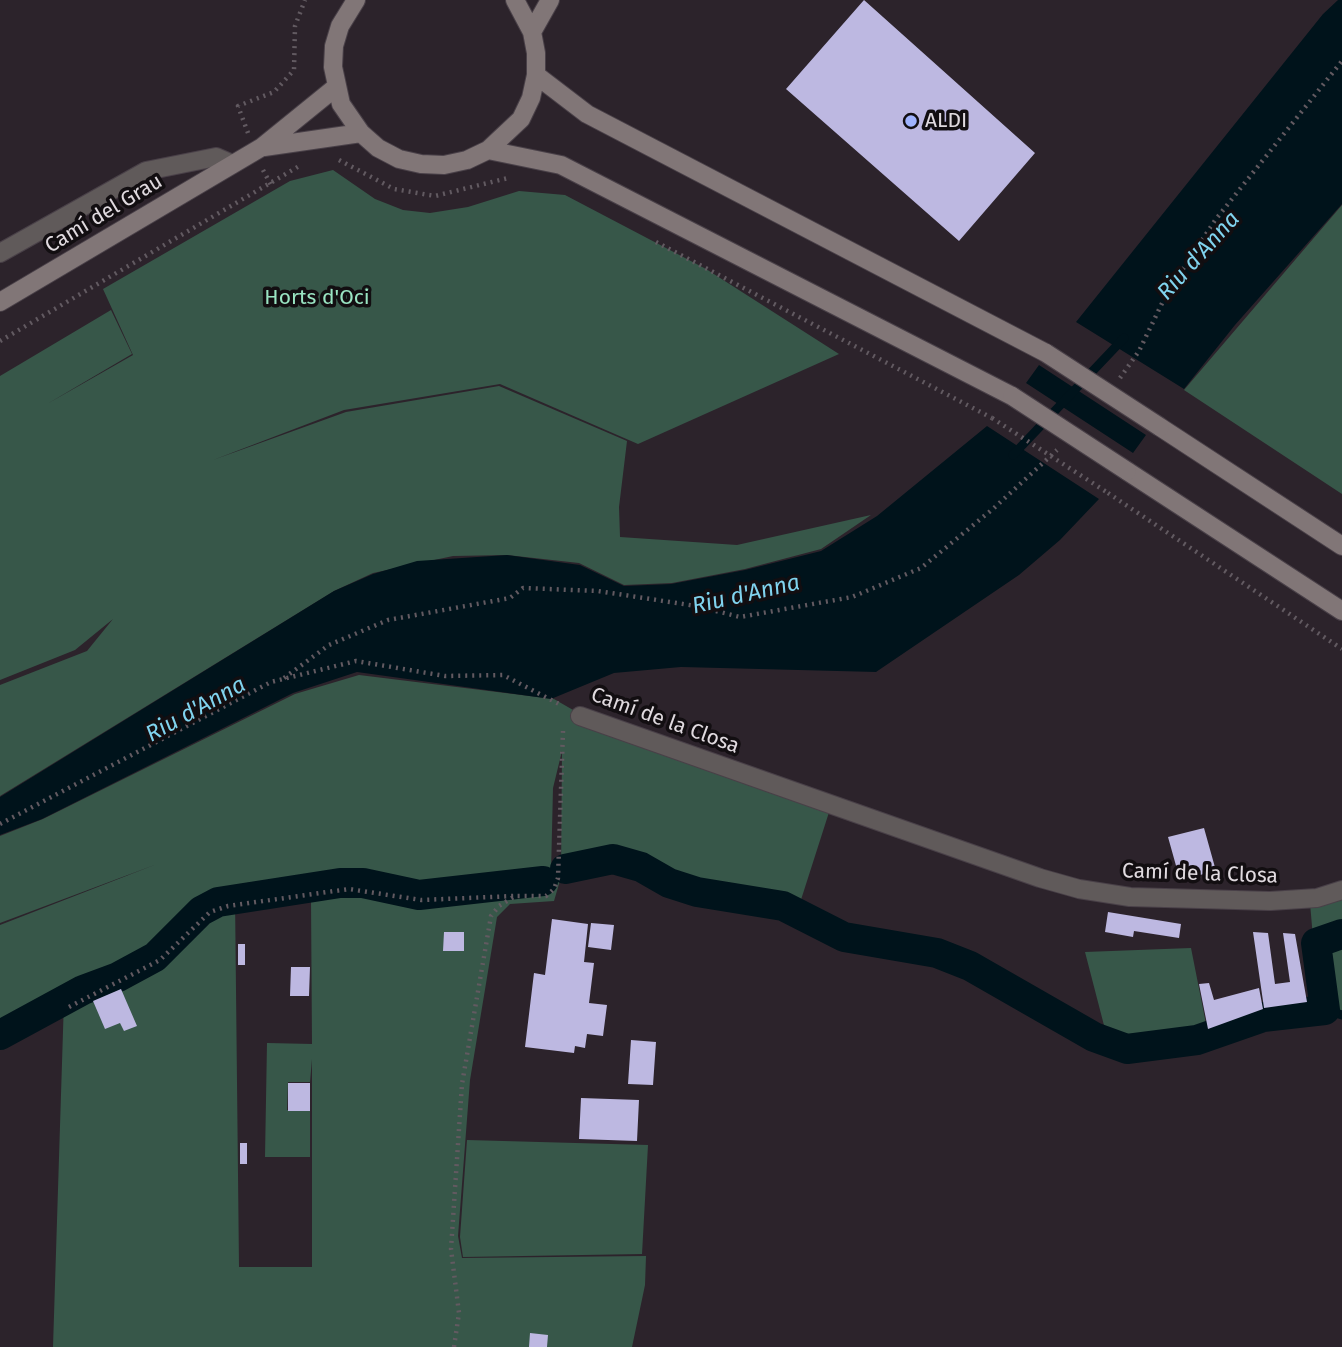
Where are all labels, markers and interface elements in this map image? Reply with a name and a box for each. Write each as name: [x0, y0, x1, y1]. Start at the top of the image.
place label: ALDI: [925, 108, 967, 134]
marker: ALDI: [903, 113, 919, 129]
street label: Camí del Grau: [41, 169, 167, 259]
water label: Riu d'Anna: [1152, 206, 1246, 306]
park label: Horts d'Oci: [264, 285, 370, 311]
water label: Riu d'Anna: [689, 569, 803, 621]
water label: Riu d'Anna: [141, 671, 251, 749]
street label: Camí de la Closa: [587, 682, 743, 760]
street label: Camí de la Closa: [1122, 859, 1278, 889]

